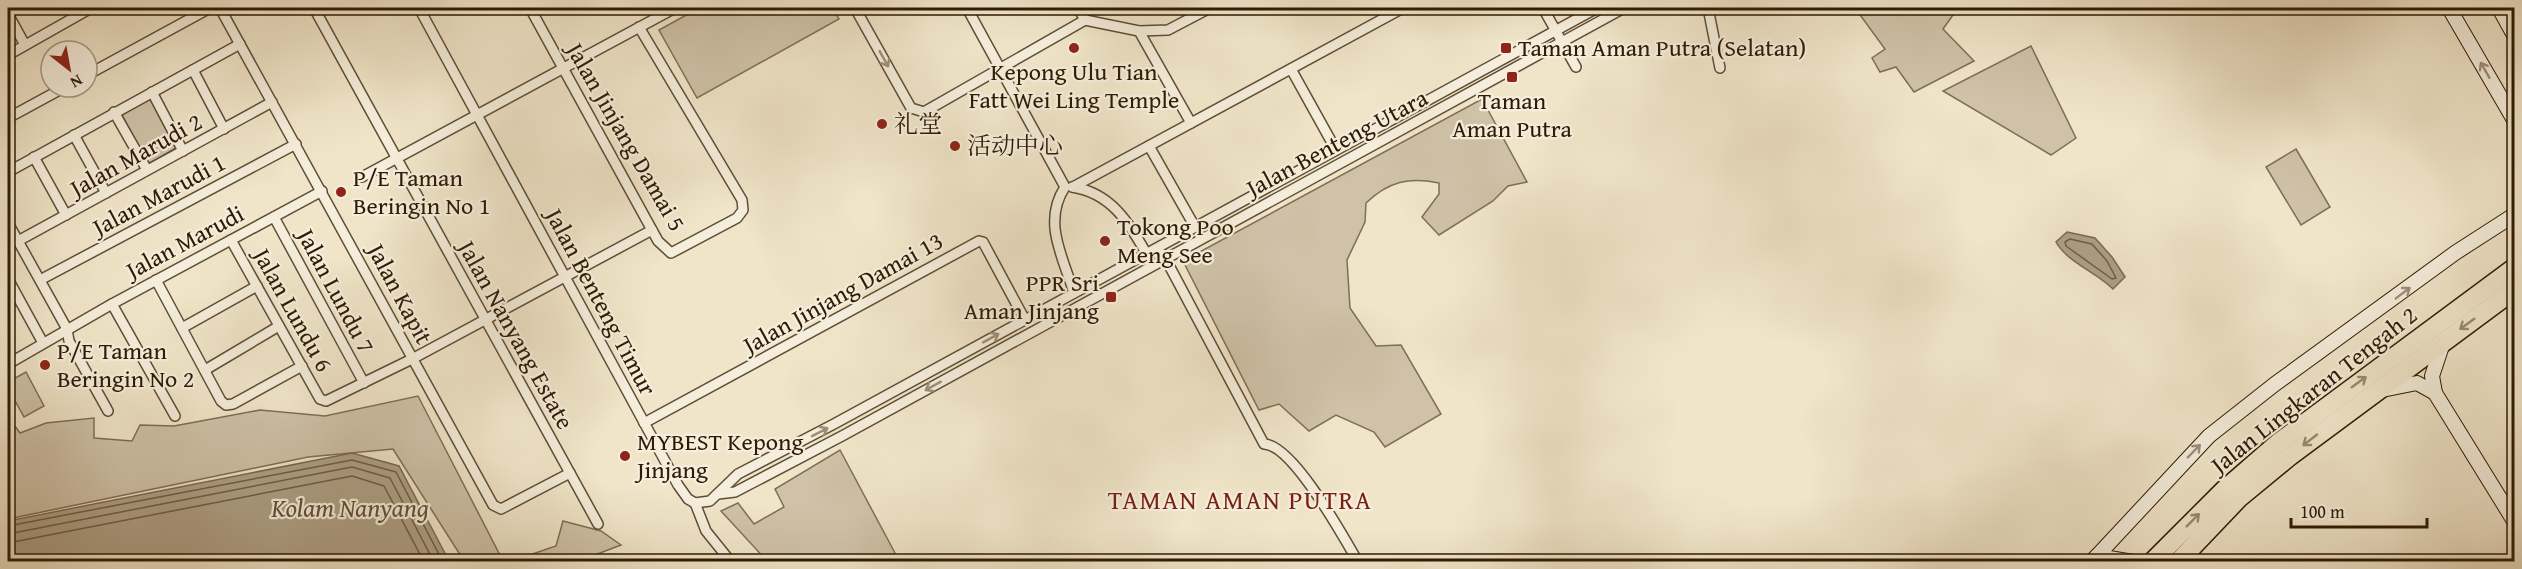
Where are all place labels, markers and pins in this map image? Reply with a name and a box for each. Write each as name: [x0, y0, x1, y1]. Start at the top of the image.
place label: Taman Aman Putra (Selatan): [1518, 30, 1806, 65]
marker: Kepong Ulu Tian Fatt Wei Ling Temple: [1067, 41, 1081, 55]
marker: Taman Aman Putra (Selatan): [1499, 41, 1513, 55]
place label: Kepong Ulu Tian Fatt Wei Ling Temple: [969, 54, 1179, 117]
marker: Taman Aman Putra: [1505, 70, 1519, 84]
place label: Taman Aman Putra: [1452, 83, 1572, 146]
place label: 礼堂: [894, 106, 942, 141]
marker: 礼堂: [875, 117, 889, 131]
place label: 活动中心: [967, 128, 1063, 163]
marker: 活动中心: [948, 139, 962, 153]
place label: P/E Taman Beringin No 1: [353, 160, 490, 223]
marker: P/E Taman Beringin No 1: [334, 185, 348, 199]
place label: Tokong Poo Meng See: [1117, 209, 1234, 272]
marker: Tokong Poo Meng See: [1098, 234, 1112, 248]
place label: PPR Sri Aman Jinjang: [964, 265, 1099, 328]
marker: PPR Sri Aman Jinjang: [1104, 290, 1118, 304]
place label: P/E Taman Beringin No 2: [57, 333, 194, 396]
marker: P/E Taman Beringin No 2: [38, 358, 52, 372]
place label: MYBEST Kepong Jinjang: [634, 424, 803, 487]
marker: MYBEST Kepong Jinjang: [618, 449, 632, 463]

